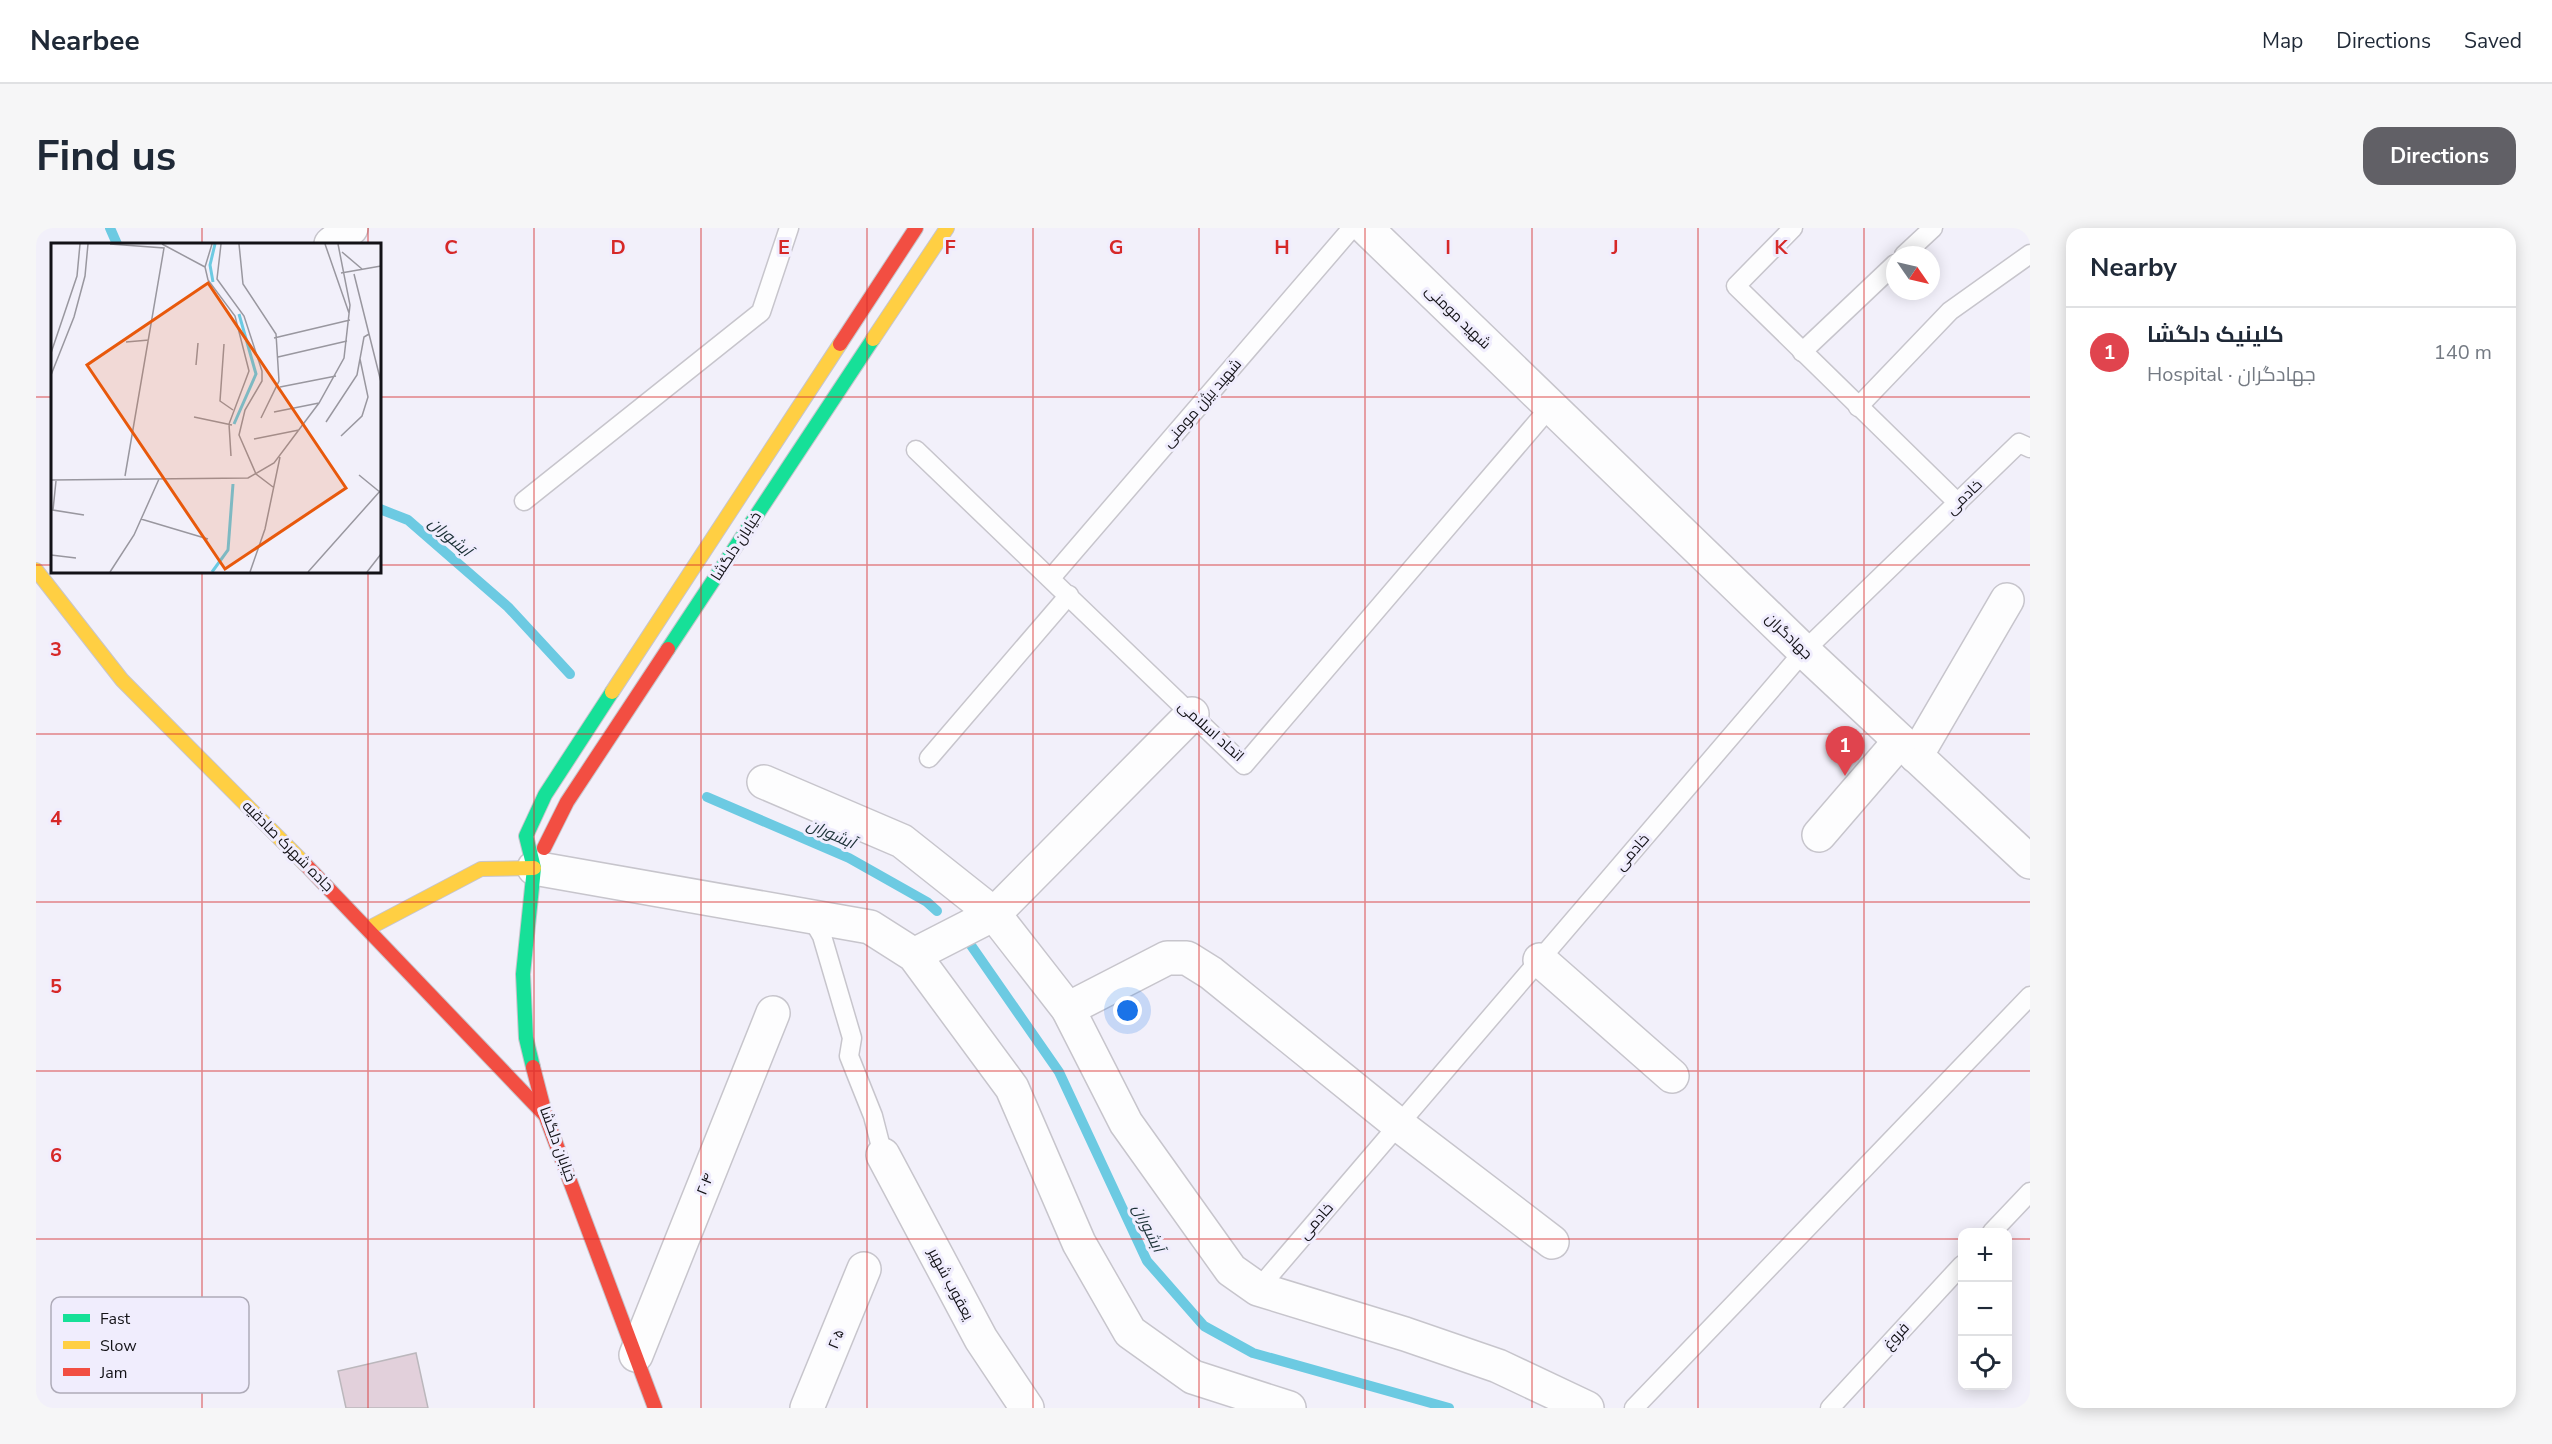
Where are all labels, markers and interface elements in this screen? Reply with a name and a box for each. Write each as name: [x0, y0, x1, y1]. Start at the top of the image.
text: Nearbee: [30, 22, 140, 60]
text: Map: [2262, 27, 2303, 55]
text: Directions: [2336, 27, 2431, 55]
text: Saved: [2464, 27, 2522, 55]
button: Directions: [2363, 127, 2516, 185]
text: Find us: [36, 128, 176, 185]
text: C: [444, 234, 458, 261]
text: D: [610, 234, 626, 261]
text: E: [778, 234, 790, 261]
text: F: [944, 234, 956, 261]
text: G: [1109, 234, 1123, 261]
text: H: [1274, 234, 1290, 261]
text: I: [1445, 234, 1451, 261]
text: J: [1610, 234, 1619, 261]
text: K: [1774, 234, 1788, 261]
inset map: [51, 243, 381, 573]
north arrow: [1886, 246, 1940, 300]
text: Nearby: [2090, 250, 2177, 285]
street label: شهید مومنی: [1421, 281, 1495, 353]
text: کلینیک دلگشا: [2147, 320, 2284, 350]
text: 1: [2104, 339, 2116, 366]
text: 140 m: [2434, 339, 2492, 366]
street label: شهید بیژن مومنی: [1158, 355, 1246, 451]
text: Hospital · جهادگران: [2147, 361, 2316, 388]
street label: خادمی: [1942, 475, 1986, 519]
street label: خیابان دلگشا: [706, 508, 766, 584]
water label: آبشوران: [424, 512, 479, 564]
street label: جهادگران: [1761, 608, 1817, 664]
text: 3: [50, 636, 62, 663]
street label: اتحاد اسلامی: [1174, 696, 1248, 766]
pin: 1: [1826, 726, 1864, 776]
street label: جاده شهرک صادقیه: [238, 796, 338, 896]
text: 4: [50, 805, 62, 832]
water label: آبشوران: [803, 814, 862, 856]
street label: خادمی: [1610, 829, 1654, 875]
text: 5: [50, 973, 62, 1000]
your location: [1113, 996, 1142, 1025]
street label: خیابان دلگشا: [535, 1104, 581, 1184]
text: 6: [50, 1142, 62, 1169]
street label: ۲۰۴: [692, 1170, 718, 1198]
street label: خادمی: [1294, 1198, 1338, 1244]
water label: آبشوران: [1127, 1200, 1171, 1259]
map controls: [1958, 1228, 2012, 1390]
button: +: [1958, 1228, 2012, 1282]
street label: یعقوب شهیر: [923, 1244, 978, 1323]
button: −: [1958, 1282, 2012, 1336]
legend: [51, 1297, 249, 1393]
text: Fast: [100, 1308, 131, 1330]
street label: فروغ: [1878, 1318, 1914, 1354]
street label: ۲۰۵: [823, 1326, 849, 1352]
text: Slow: [100, 1335, 137, 1357]
button: locate: [1958, 1336, 2012, 1390]
text: Jam: [99, 1362, 127, 1384]

